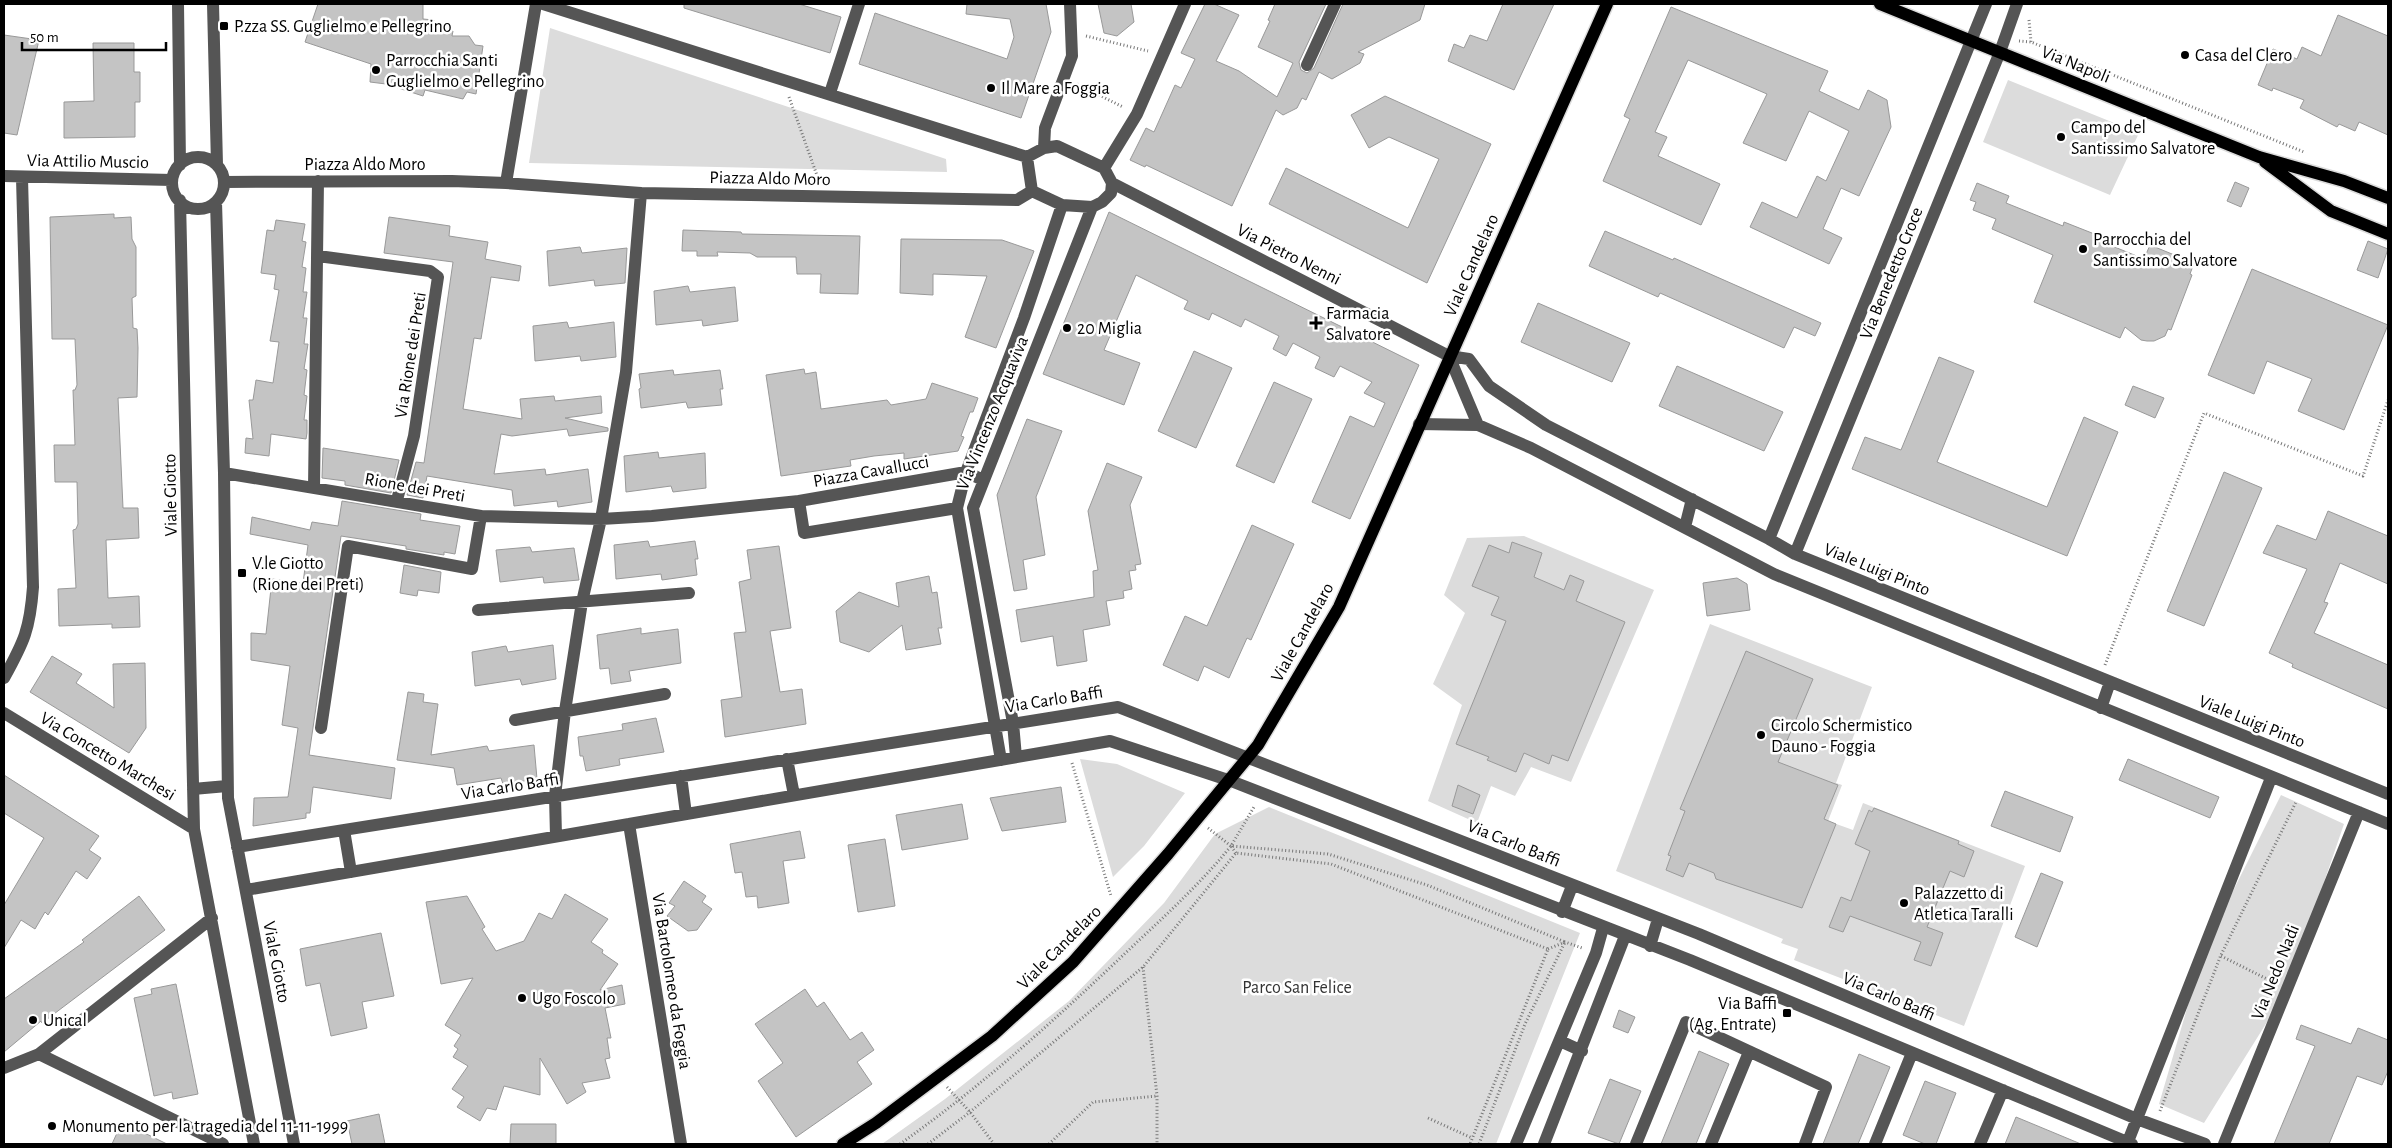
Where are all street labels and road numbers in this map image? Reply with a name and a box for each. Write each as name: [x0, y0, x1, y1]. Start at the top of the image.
street label: Via Napoli: [2038, 43, 2113, 87]
street label: Via Attilio Muscio: [27, 152, 149, 172]
street label: Piazza Aldo Moro: [304, 156, 426, 174]
street label: Piazza Aldo Moro: [709, 169, 831, 189]
street label: Via Benedetto Croce: [1857, 205, 1927, 342]
street label: Viale Candelaro: [1441, 211, 1503, 319]
street label: Via Pietro Nenni: [1234, 221, 1343, 289]
street label: Via Rione dei Preti: [392, 291, 430, 420]
street label: Via Vincenzo Acquaviva: [954, 334, 1032, 493]
street label: Viale Giotto: [161, 453, 181, 536]
street label: Piazza Cavallucci: [812, 453, 931, 491]
street label: Rione dei Preti: [363, 470, 467, 506]
street label: Viale Luigi Pinto: [1821, 540, 1933, 599]
street label: Viale Candelaro: [1268, 580, 1338, 685]
street label: Via Carlo Baffi: [1004, 683, 1104, 717]
street label: Viale Luigi Pinto: [2196, 692, 2308, 751]
street label: Via Concetto Marchesi: [37, 709, 178, 804]
street label: Via Carlo Baffi: [460, 770, 560, 804]
street label: Via Carlo Baffi: [1465, 817, 1563, 871]
street label: Via Bartolomeo da Foggia: [648, 892, 694, 1071]
street label: Viale Candelaro: [1014, 902, 1105, 993]
street label: Viale Giotto: [259, 920, 293, 1005]
street label: Via Nedo Nadi: [2249, 922, 2303, 1023]
street label: Via Carlo Baffi: [1840, 969, 1938, 1024]

